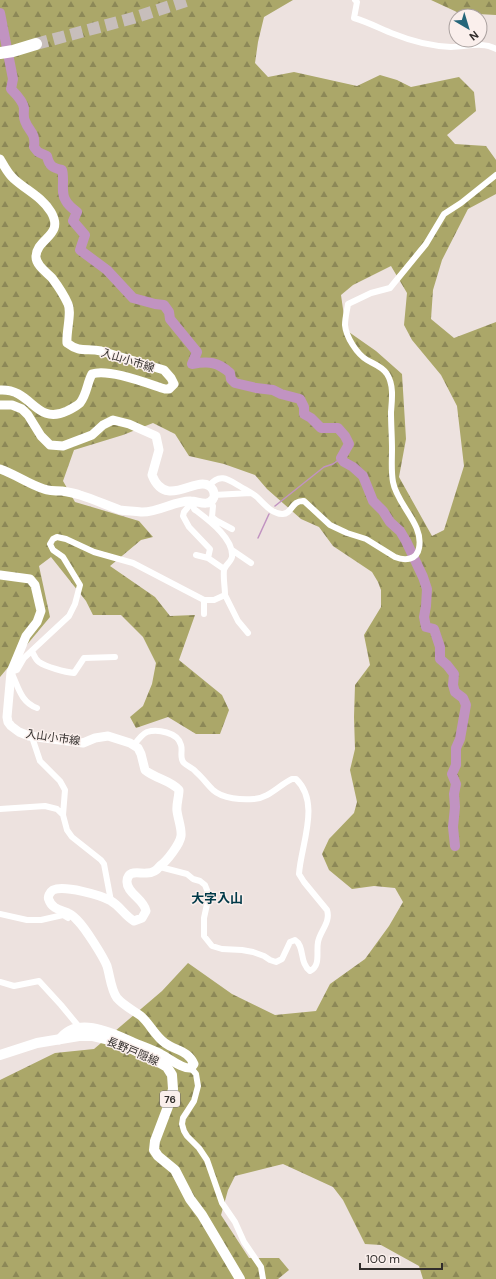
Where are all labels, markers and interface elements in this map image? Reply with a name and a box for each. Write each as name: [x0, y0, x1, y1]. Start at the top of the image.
north arrow: [448, 8, 488, 48]
text: N: [467, 28, 482, 44]
street label: 入山小市線: [100, 345, 156, 375]
street label: 入山小市線: [25, 726, 81, 748]
district label: 大字入山: [191, 890, 243, 907]
street label: 長野戸隠線: [105, 1034, 161, 1068]
road number: 76: [160, 1091, 180, 1107]
scale bar: [360, 1245, 442, 1271]
text: 100 m: [366, 1251, 400, 1267]

